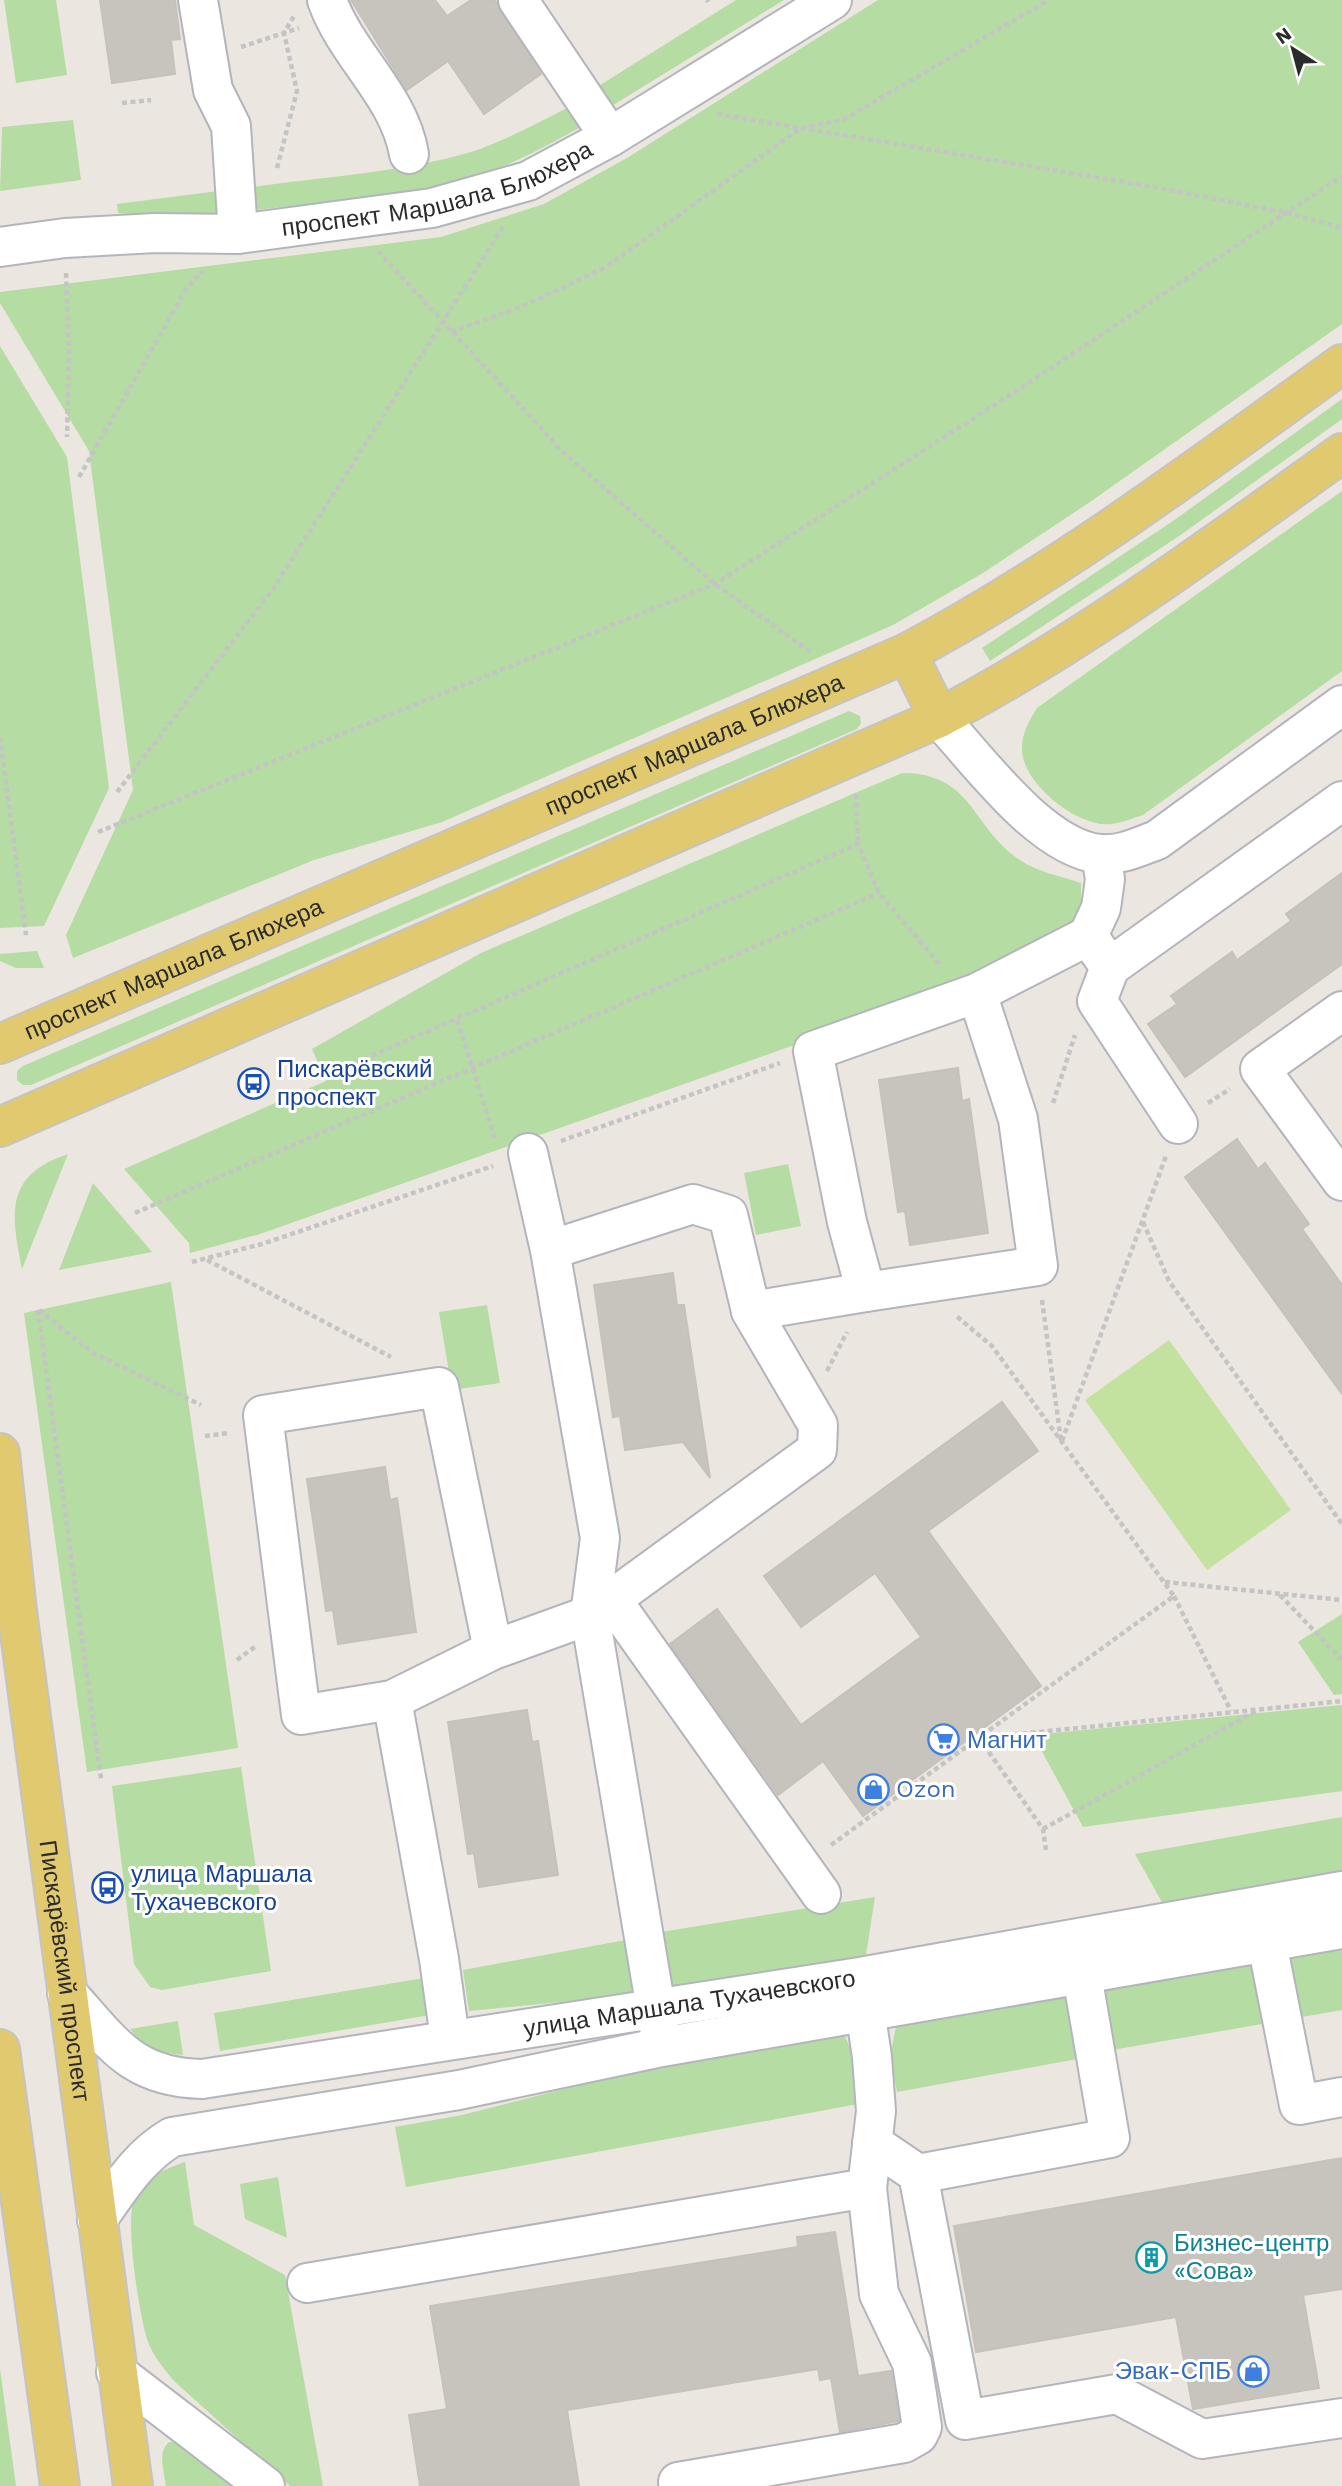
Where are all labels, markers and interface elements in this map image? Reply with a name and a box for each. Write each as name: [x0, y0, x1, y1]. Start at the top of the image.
north arrow: [1258, 14, 1328, 84]
text: N: [1271, 22, 1296, 49]
street label: проспект Маршала Блюхера: [280, 135, 598, 242]
street label: проспект Маршала Блюхера: [541, 668, 848, 821]
street label: проспект Маршала Блюхера: [20, 892, 328, 1046]
place label: Пискарёвский проспект: [277, 1055, 433, 1111]
bus stop icon: Пискарёвский проспект: [237, 1066, 271, 1100]
supermarket icon: Магнит: [927, 1723, 961, 1757]
place label: Магнит: [967, 1726, 1047, 1754]
shop icon: Ozon: [856, 1772, 890, 1806]
place label: Ozon: [896, 1775, 956, 1803]
street label: Пискарёвский проспект: [34, 1838, 96, 2103]
place label: улица Маршала Тухачевского: [131, 1860, 313, 1916]
bus stop icon: улица Маршала Тухачевского: [91, 1871, 125, 1905]
street label: улица Маршала Тухачевского: [522, 1964, 857, 2043]
place label: Бизнес-центр «Сова»: [1174, 2229, 1329, 2285]
building icon: Бизнес-центр «Сова»: [1134, 2240, 1168, 2274]
shop icon: Эвак-СПБ: [1237, 2354, 1271, 2388]
place label: Эвак-СПБ: [1115, 2357, 1231, 2385]

